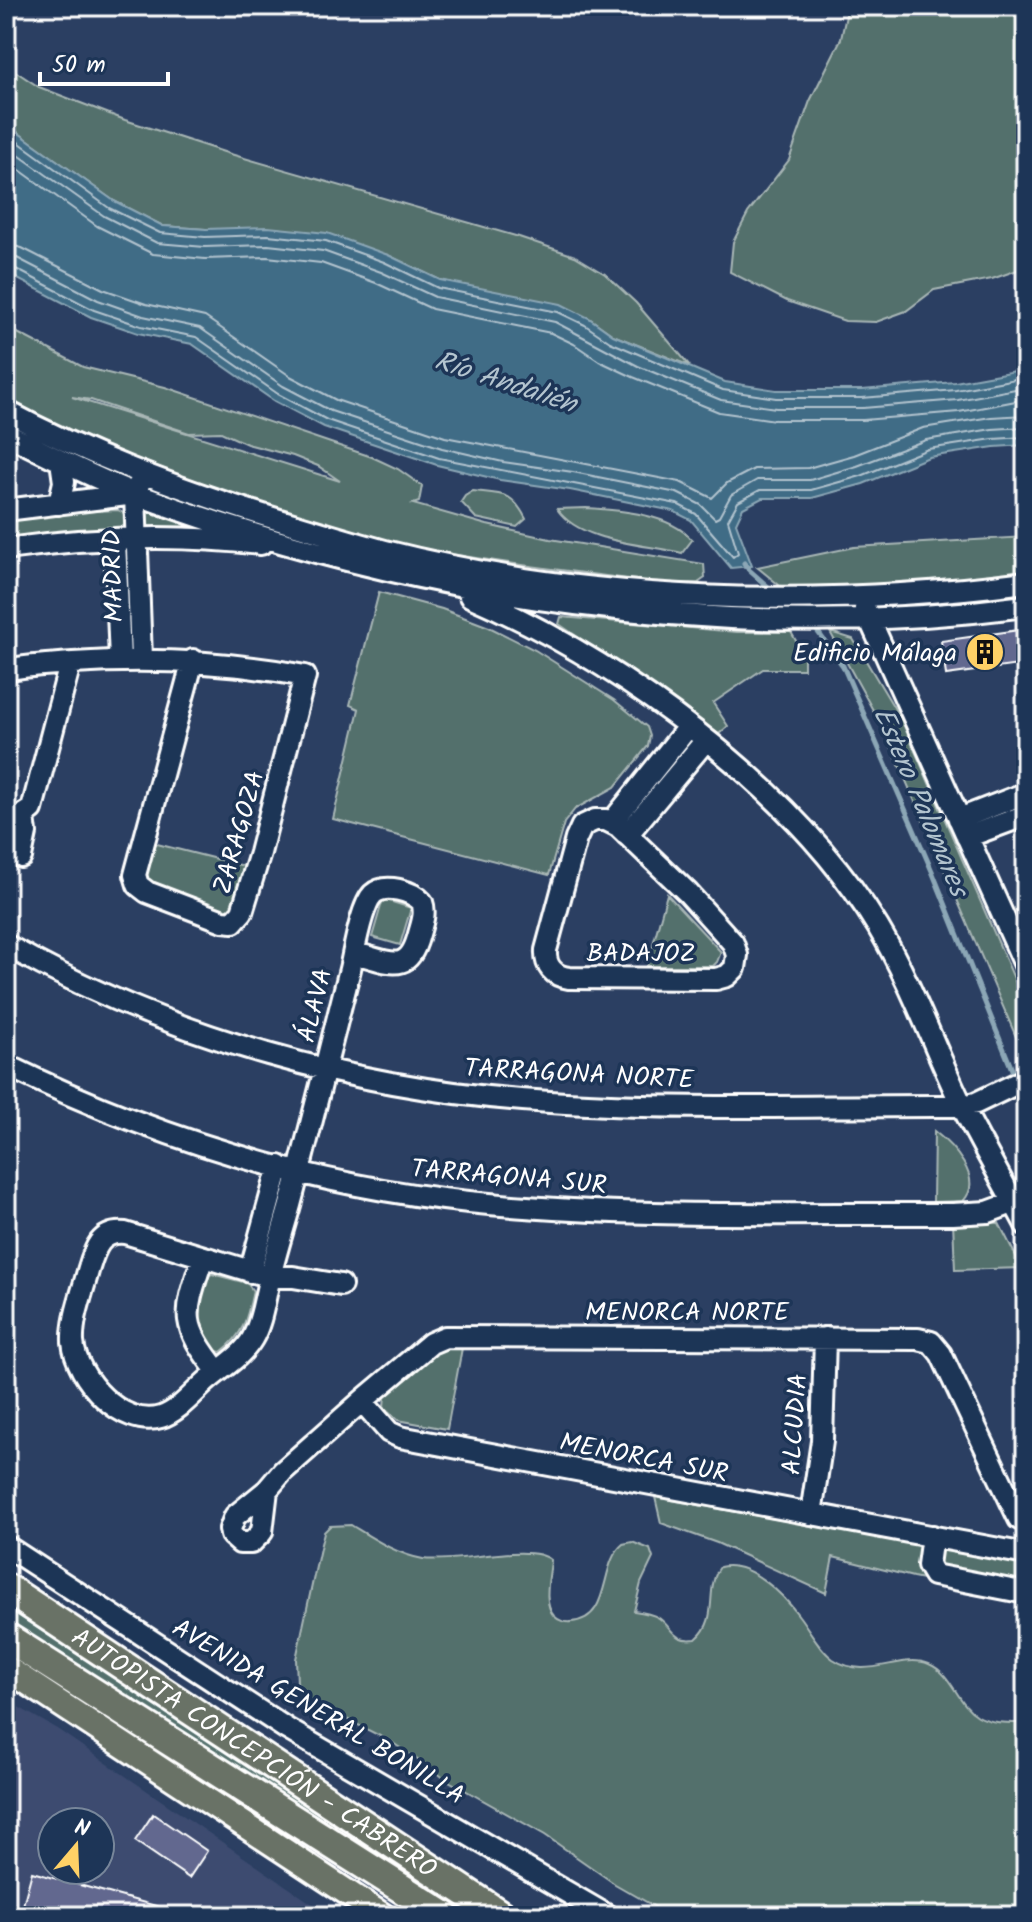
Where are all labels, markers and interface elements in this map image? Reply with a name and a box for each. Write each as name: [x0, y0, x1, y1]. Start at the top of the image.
scale bar: [40, 36, 168, 86]
text: 50 m: [52, 46, 106, 85]
water label: Río Andalién: [429, 339, 584, 428]
street label: MADRID: [91, 529, 137, 623]
building icon: Edificio Málaga: [964, 631, 1006, 673]
place label: Edificio Málaga: [793, 633, 957, 675]
water label: Estero Palomares: [860, 700, 981, 907]
street label: ZARAGOZA: [202, 766, 278, 899]
street label: BADAJOZ: [586, 933, 696, 975]
street label: ÁLAVA: [286, 964, 345, 1047]
street label: TARRAGONA NORTE: [463, 1048, 695, 1102]
street label: TARRAGONA SUR: [409, 1149, 608, 1207]
street label: MENORCA NORTE: [585, 1292, 790, 1334]
street label: ALCUDIA: [771, 1372, 820, 1476]
street label: MENORCA SUR: [556, 1422, 731, 1496]
street label: AVENIDA GENERAL BONILLA: [163, 1608, 473, 1817]
street label: AUTOPISTA CONCEPCIÓN - CABRERO: [65, 1622, 443, 1882]
north arrow: [36, 1806, 116, 1886]

